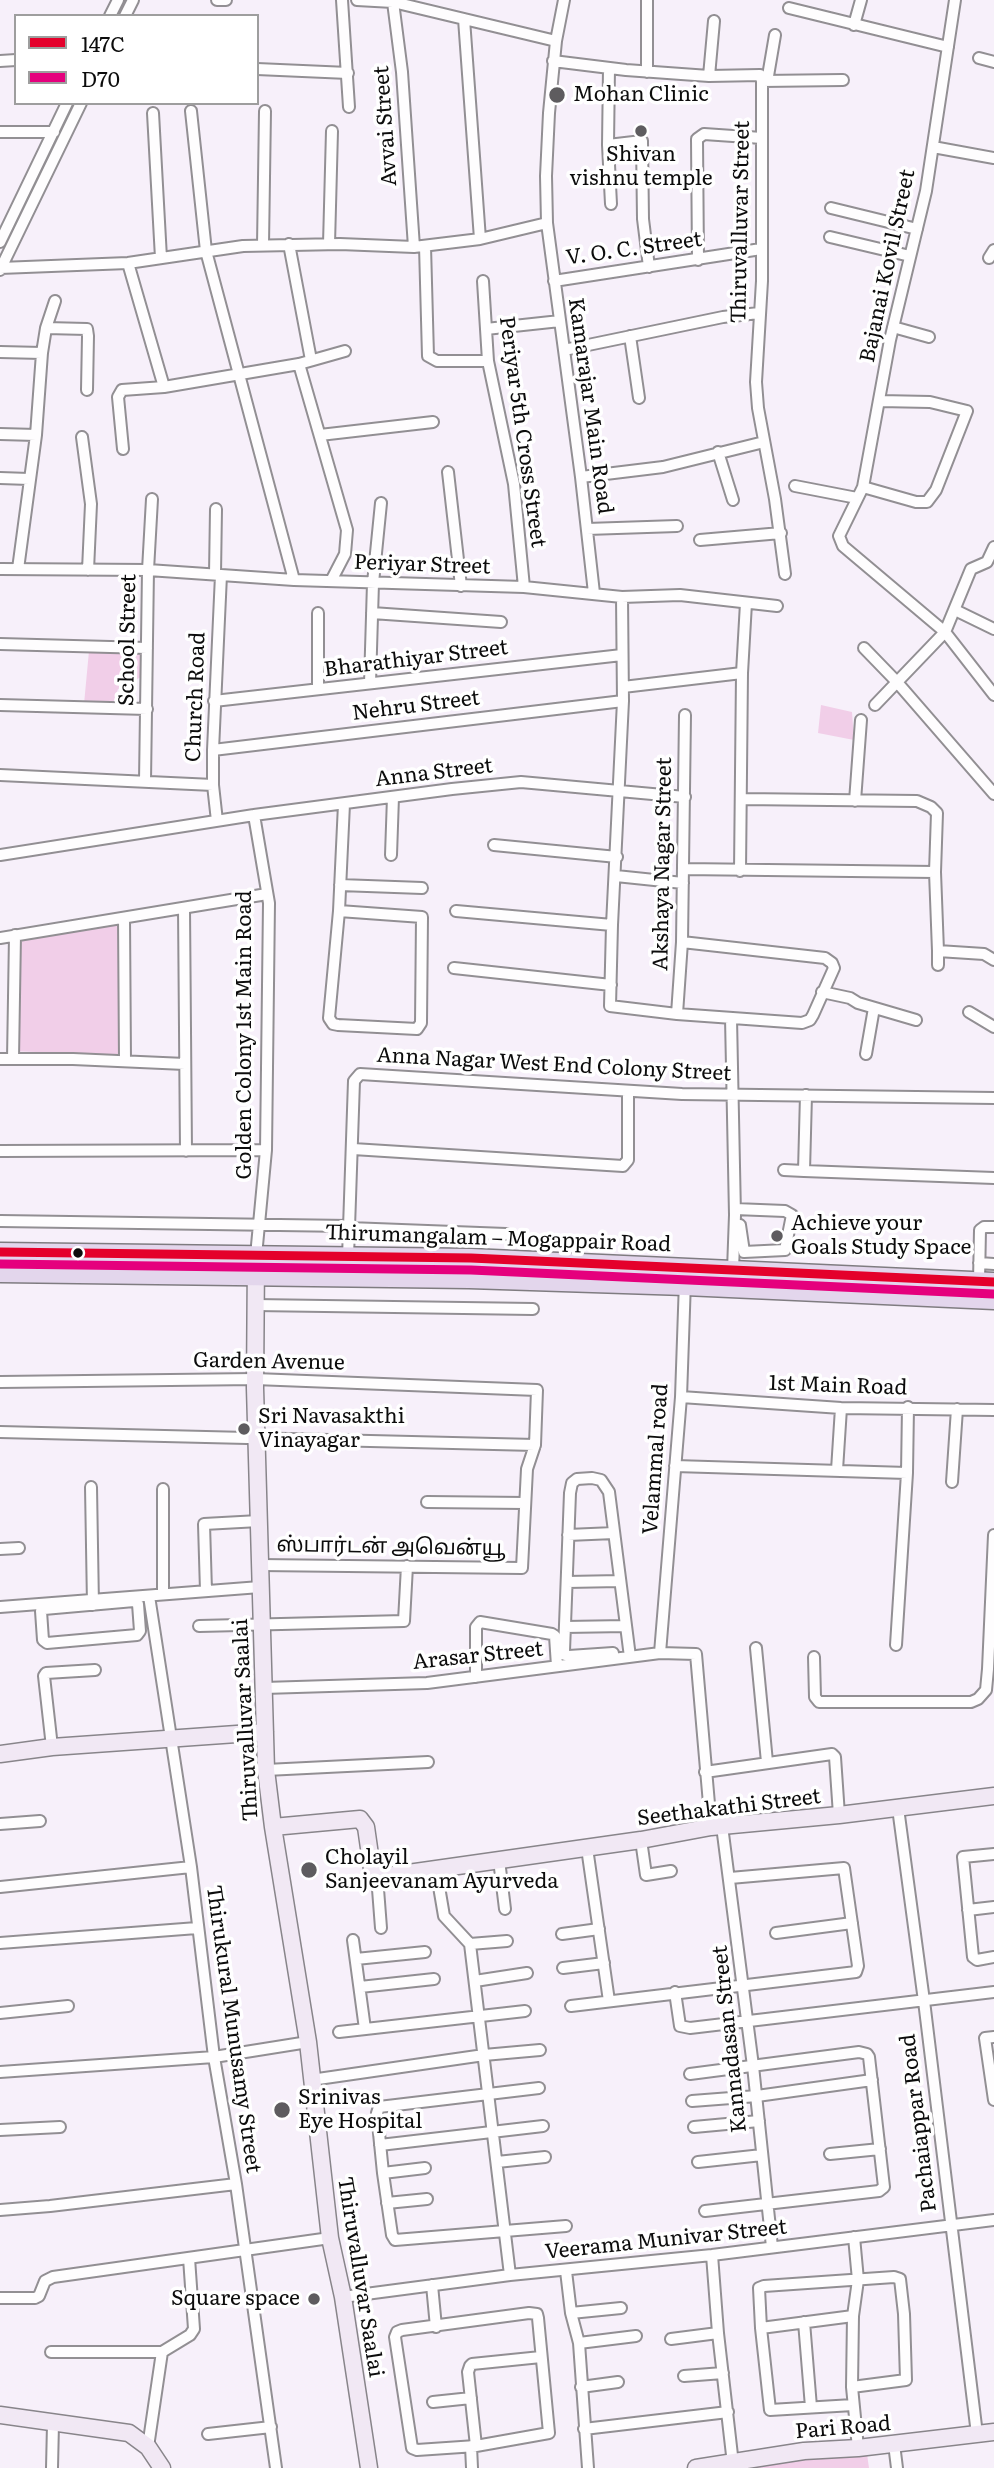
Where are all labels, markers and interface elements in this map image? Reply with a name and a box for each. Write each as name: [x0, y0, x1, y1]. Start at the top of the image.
legend: [14, 14, 259, 105]
text: 147C: [81, 27, 125, 58]
text: D70: [81, 62, 120, 93]
street label: Avvai Street: [369, 65, 403, 187]
place label: Mohan Clinic: [573, 82, 709, 108]
marker: Mohan Clinic: [547, 85, 567, 105]
street label: Thiruvalluvar Street: [727, 120, 755, 324]
marker: Shivan vishnu temple: [633, 123, 649, 139]
place label: Shivan vishnu temple: [569, 142, 713, 192]
street label: Bajanai Kovil Street: [855, 167, 921, 365]
street label: V. O. C. Street: [564, 227, 704, 271]
street label: Kamarajar Main Road: [562, 296, 618, 516]
street label: Periyar 5th Cross Street: [493, 315, 551, 549]
street label: Periyar Street: [353, 550, 491, 580]
street label: School Street: [114, 574, 142, 706]
street label: Church Road: [181, 631, 211, 763]
street label: Bharathiyar Street: [322, 635, 510, 683]
street label: Nehru Street: [351, 686, 481, 726]
street label: Anna Street: [374, 753, 494, 793]
street label: Akshaya Nagar Street: [649, 757, 677, 971]
street label: Golden Colony 1st Main Road: [232, 890, 258, 1180]
street label: Anna Nagar West End Colony Street: [376, 1043, 732, 1087]
place label: Achieve your Goals Study Space: [791, 1211, 971, 1261]
street label: Thirumangalam – Mogappair Road: [324, 1220, 672, 1258]
marker: Achieve your Goals Study Space: [769, 1228, 785, 1244]
unlabelled marker: [71, 1246, 85, 1260]
street label: Garden Avenue: [193, 1348, 345, 1376]
street label: 1st Main Road: [768, 1371, 908, 1401]
street label: Velammal road: [638, 1383, 674, 1535]
place label: Sri Navasakthi Vinayagar: [258, 1404, 405, 1454]
marker: Sri Navasakthi Vinayagar: [236, 1421, 252, 1437]
street label: ஸ்பார்டன் அவென்யூ: [276, 1532, 506, 1562]
street label: Thiruvalluvar Saalai: [228, 1618, 264, 1822]
street label: Arasar Street: [412, 1637, 544, 1675]
street label: Seethakathi Street: [636, 1784, 822, 1832]
place label: Cholayil Sanjeevanam Ayurveda: [325, 1845, 559, 1895]
marker: Cholayil Sanjeevanam Ayurveda: [299, 1860, 319, 1880]
street label: Thirukural Munusamy Street: [200, 1883, 266, 2175]
street label: Kannadasan Street: [708, 1944, 752, 2134]
street label: Pachaiappar Road: [896, 2032, 942, 2214]
place label: Srinivas Eye Hospital: [298, 2085, 422, 2135]
marker: Srinivas Eye Hospital: [272, 2100, 292, 2120]
street label: Thiruvalluvar Saalai: [332, 2175, 388, 2379]
street label: Veerama Munivar Street: [544, 2215, 788, 2265]
place label: Square space: [171, 2286, 300, 2312]
marker: Square space: [306, 2291, 322, 2307]
street label: Pari Road: [794, 2411, 892, 2445]

